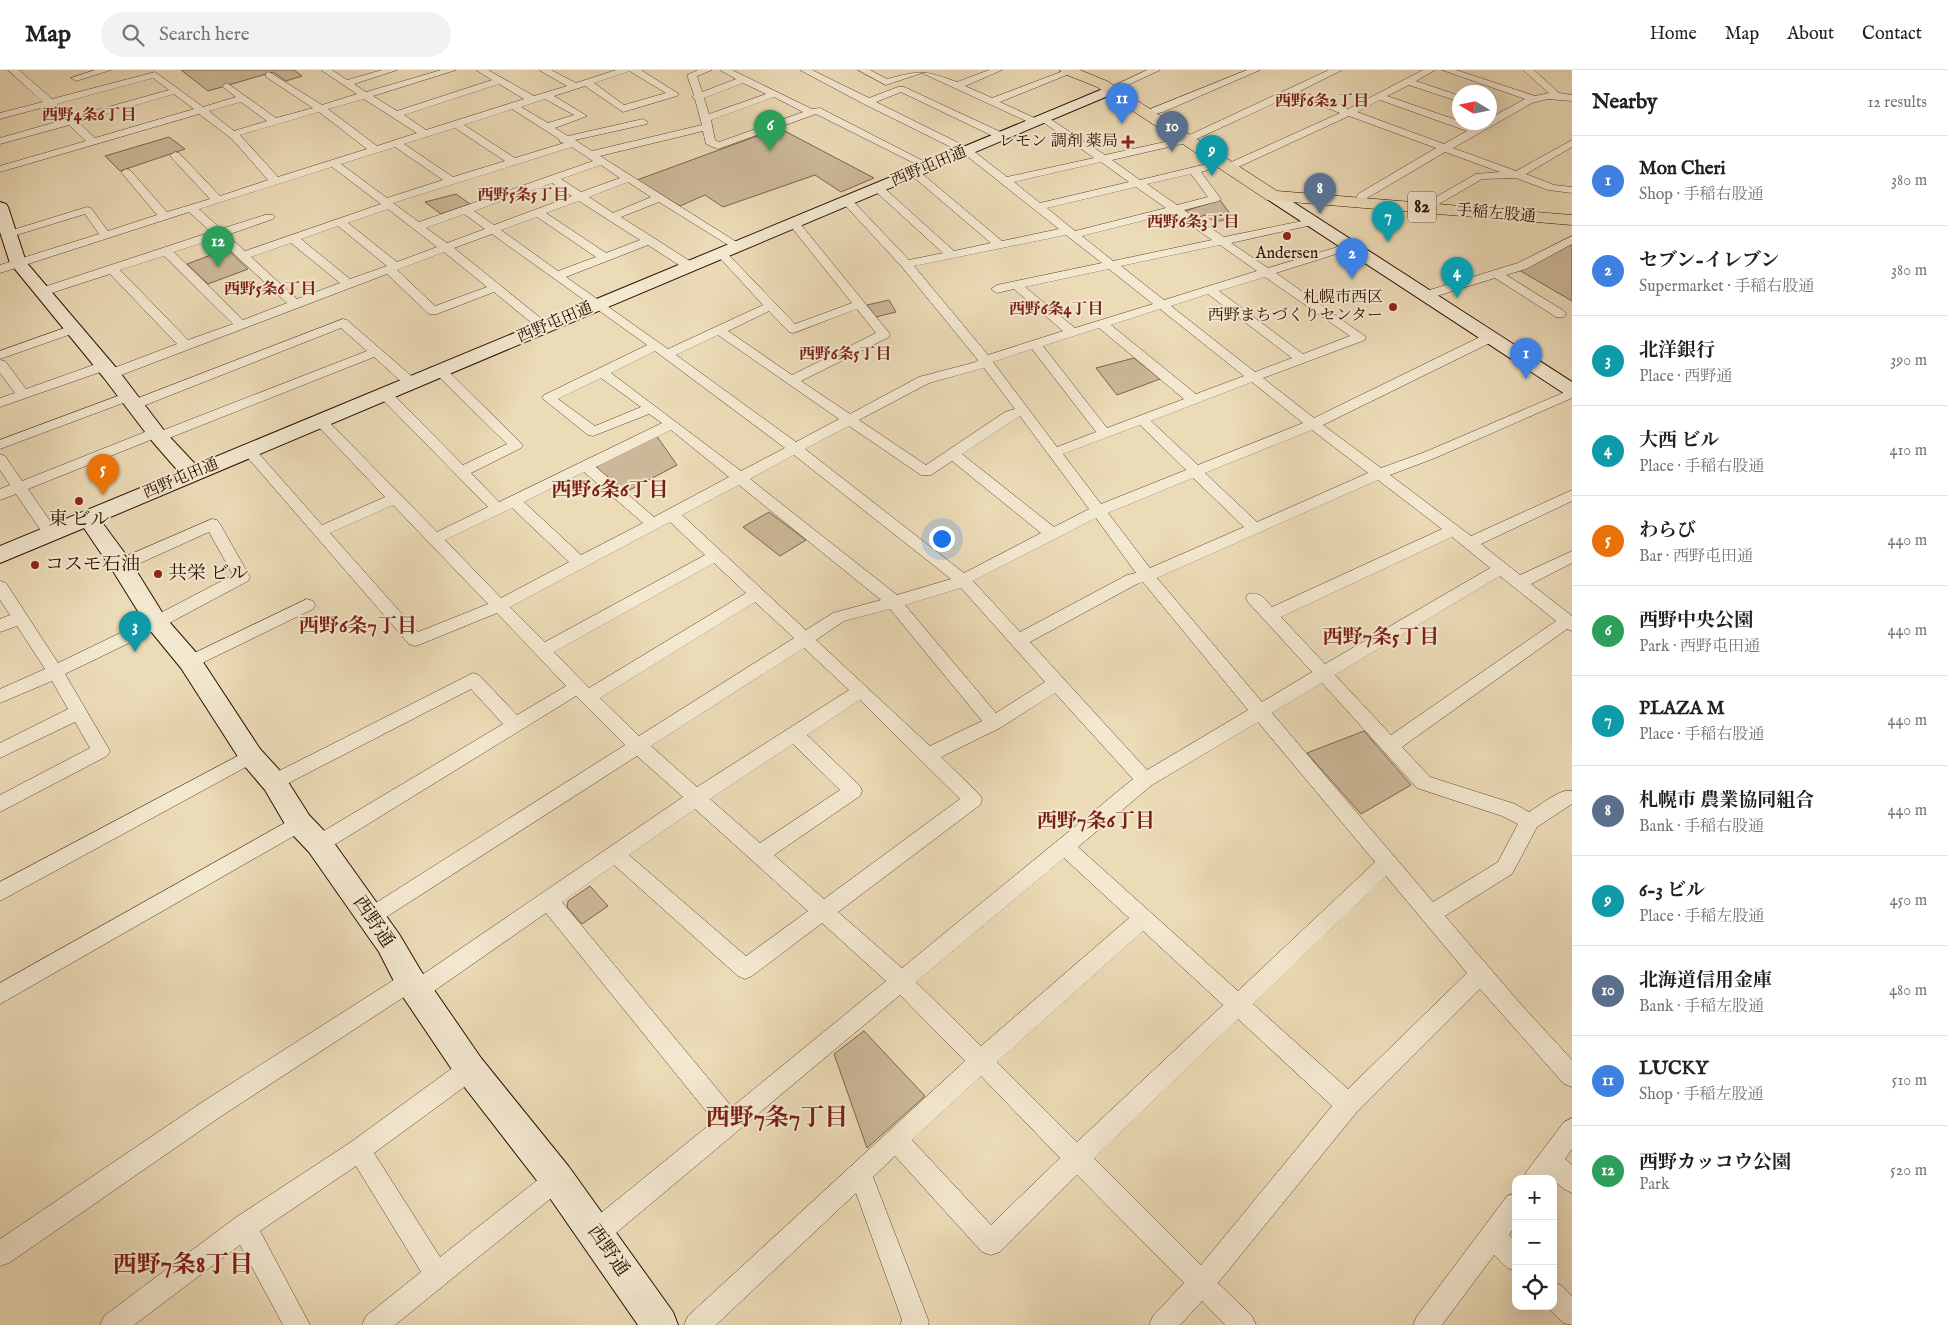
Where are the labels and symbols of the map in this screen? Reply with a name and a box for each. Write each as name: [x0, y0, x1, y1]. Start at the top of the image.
pin: 11: [1106, 83, 1138, 124]
north arrow: [1452, 85, 1497, 130]
district label: 西野6条2丁目: [1275, 92, 1369, 112]
district label: 西野4条6丁目: [42, 106, 136, 126]
pin: 6: [754, 110, 786, 151]
pin: 10: [1156, 111, 1188, 152]
place label: レモン 調剤 薬局: [999, 132, 1118, 152]
pin: 9: [1196, 135, 1228, 176]
marker: レモン 調剤 薬局: [1122, 136, 1134, 148]
street label: 西野屯田通: [888, 142, 970, 192]
pin: 8: [1304, 173, 1336, 214]
district label: 西野5条5丁目: [477, 186, 569, 206]
road number: 82: [1408, 191, 1436, 222]
pin: 7: [1372, 201, 1404, 242]
street label: 手稲左股通: [1455, 201, 1537, 227]
district label: 西野6条3丁目: [1147, 213, 1239, 233]
pin: 12: [202, 226, 234, 267]
marker: Andersen: [1281, 230, 1293, 242]
pin: 2: [1336, 238, 1368, 279]
place label: Andersen: [1255, 244, 1319, 264]
pin: 4: [1441, 257, 1473, 298]
district label: 西野5条6丁目: [224, 280, 316, 300]
place label: 札幌市西区 西野まちづくりセンター: [1208, 288, 1383, 326]
street label: 西野屯田通: [514, 298, 596, 348]
district label: 西野6条4丁目: [1009, 300, 1103, 320]
marker: 札幌市西区 西野まちづくりセンター: [1387, 301, 1399, 313]
pin: 1: [1510, 338, 1542, 379]
district label: 西野6条5丁目: [799, 345, 891, 365]
pin: 5: [87, 454, 119, 495]
street label: 西野屯田通: [140, 454, 222, 504]
district label: 西野6条6丁目: [552, 478, 668, 503]
marker: 東 ビル: [73, 495, 85, 507]
place label: 東 ビル: [48, 508, 110, 532]
your location: [929, 526, 955, 552]
place label: コスモ石油: [45, 553, 140, 577]
marker: コスモ石油: [29, 559, 41, 571]
place label: 共栄 ビル: [168, 562, 248, 586]
marker: 共栄 ビル: [152, 568, 164, 580]
pin: 3: [119, 611, 151, 652]
district label: 西野6条7丁目: [299, 614, 417, 639]
district label: 西野7条5丁目: [1323, 625, 1439, 650]
district label: 西野7条6丁目: [1037, 809, 1155, 834]
street label: 西野通: [347, 892, 399, 952]
district label: 西野7条7丁目: [706, 1103, 848, 1134]
street label: 西野通: [582, 1221, 634, 1281]
district label: 西野7条8丁目: [113, 1250, 253, 1281]

